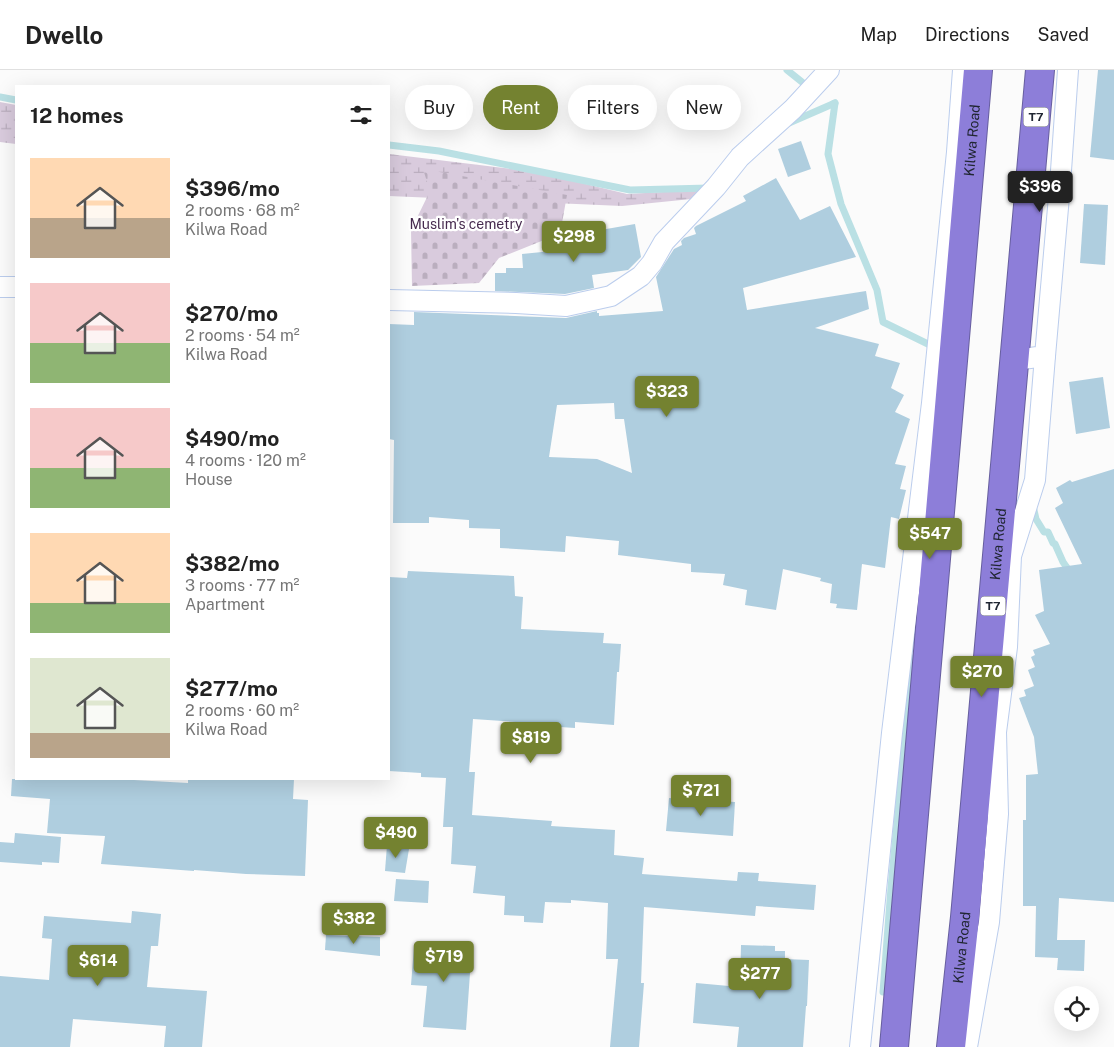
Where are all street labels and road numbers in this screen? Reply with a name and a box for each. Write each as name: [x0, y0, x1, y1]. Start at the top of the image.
street label: Kilwa Road: [961, 104, 983, 177]
road number: T7: [1024, 108, 1048, 126]
street label: Kilwa Road: [987, 508, 1009, 581]
road number: T7: [980, 596, 1006, 616]
street label: Kilwa Road: [950, 911, 973, 984]

